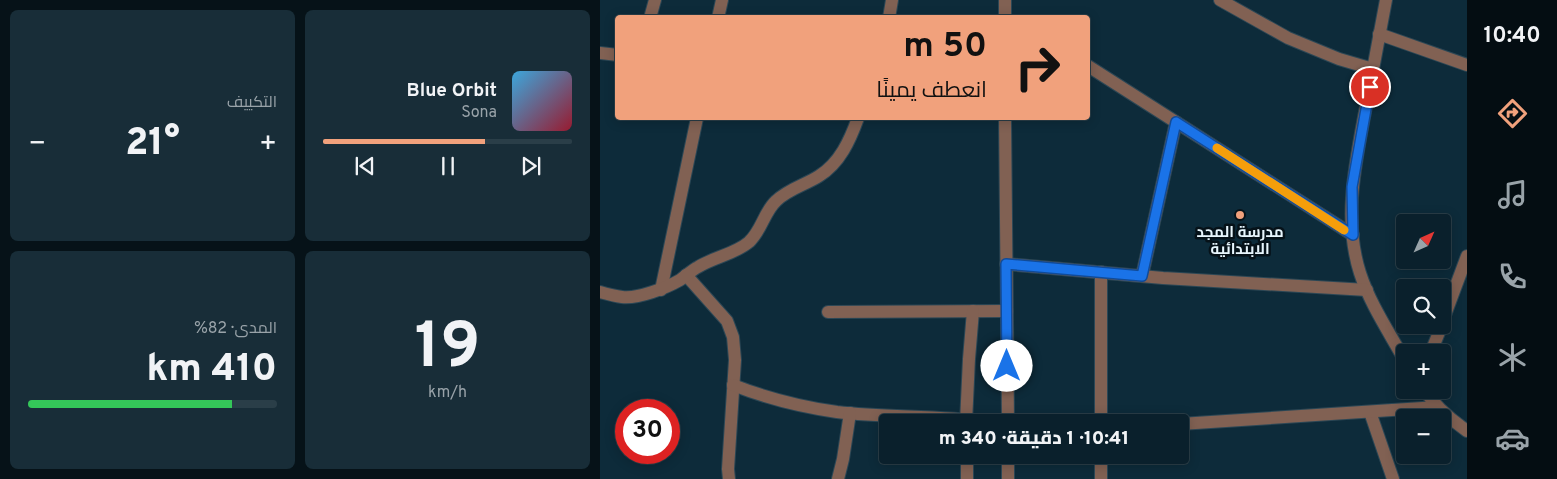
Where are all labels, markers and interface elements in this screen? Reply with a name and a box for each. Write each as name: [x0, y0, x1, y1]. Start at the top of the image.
text: 10:40: [1483, 23, 1541, 50]
text: 50 m: [903, 25, 987, 69]
icon: right: [1005, 35, 1070, 100]
pin: [1349, 66, 1391, 108]
icon: arrive: [1356, 73, 1384, 101]
text: انعطف يمينًا: [876, 78, 987, 105]
text: Blue Orbit: [407, 79, 497, 103]
text: التكييف: [227, 93, 277, 113]
icon: directions: [1495, 96, 1530, 131]
text: Sona: [461, 103, 497, 123]
text: 21°: [125, 120, 180, 169]
text: −: [28, 127, 46, 163]
text: +: [259, 127, 277, 163]
icon: previous: [351, 152, 379, 180]
icon: pause: [434, 152, 462, 180]
icon: next: [517, 152, 545, 180]
icon: music: [1495, 177, 1530, 212]
marker: مدرسة المجد الابتدائية: [1234, 209, 1246, 221]
north arrow: [1396, 214, 1451, 269]
map controls: [1396, 214, 1451, 464]
place label: مدرسة المجد الابتدائية: [1196, 224, 1284, 260]
icon: phone: [1495, 259, 1530, 294]
button: search: [1396, 279, 1451, 334]
text: 19: [415, 309, 480, 391]
text: المدى · 82%: [194, 319, 277, 339]
position arrow: [980, 339, 1032, 391]
icon: climate: [1495, 340, 1530, 375]
button: +: [1396, 344, 1451, 399]
text: 410 km: [147, 346, 277, 395]
text: km/h: [428, 383, 467, 403]
speed limit sign: 30: [615, 399, 680, 464]
button: −: [1396, 409, 1451, 464]
icon: car: [1495, 421, 1530, 456]
text: 10:41 · 1 دقيقة · 340 m: [939, 427, 1129, 451]

